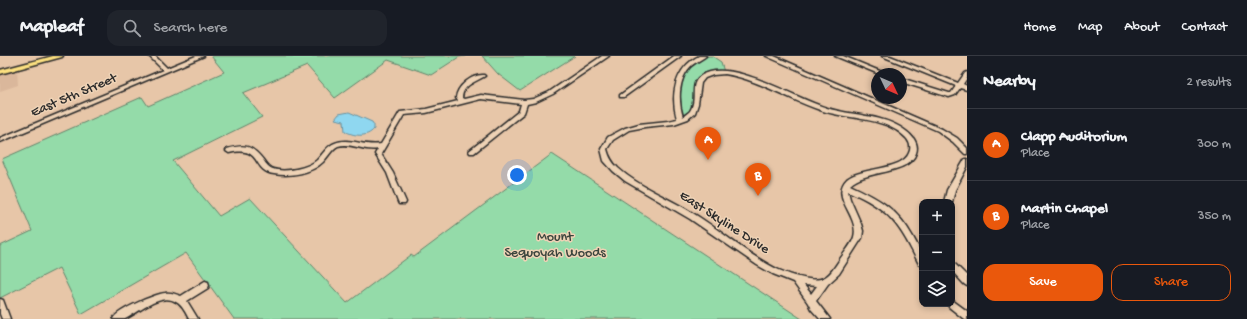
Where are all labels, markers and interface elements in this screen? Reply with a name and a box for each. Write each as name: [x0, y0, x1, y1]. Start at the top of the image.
search box: [107, 10, 387, 46]
text: Mapleaf: [20, 16, 83, 39]
icon: search: [121, 17, 143, 39]
text: Search here: [153, 19, 227, 37]
text: Home: [1024, 19, 1056, 36]
text: Map: [1078, 19, 1102, 36]
text: About: [1124, 19, 1160, 36]
text: Contact: [1182, 19, 1227, 36]
north arrow: [871, 68, 907, 104]
street label: East 5th Street: [28, 70, 121, 122]
text: Nearby: [983, 72, 1036, 92]
text: 2 results: [1186, 75, 1231, 90]
pin: A: [695, 127, 721, 160]
text: Clapp Auditorium: [1021, 128, 1127, 146]
text: A: [992, 137, 1000, 152]
text: 300 m: [1197, 137, 1231, 152]
text: Place: [1021, 146, 1049, 161]
pin: B: [745, 163, 771, 196]
your location: [507, 165, 527, 185]
street label: East Skyline Drive: [676, 188, 773, 259]
map controls: [919, 199, 955, 307]
button: +: [919, 199, 955, 235]
text: Martin Chapel: [1021, 200, 1108, 218]
text: B: [993, 209, 999, 224]
text: 350 m: [1198, 209, 1231, 224]
text: Place: [1021, 218, 1049, 233]
park label: Mount Sequoyah Woods: [504, 229, 606, 262]
button: −: [919, 235, 955, 271]
button: Save: [983, 264, 1103, 301]
button: Share: [1111, 264, 1231, 301]
button: layers: [919, 271, 955, 307]

